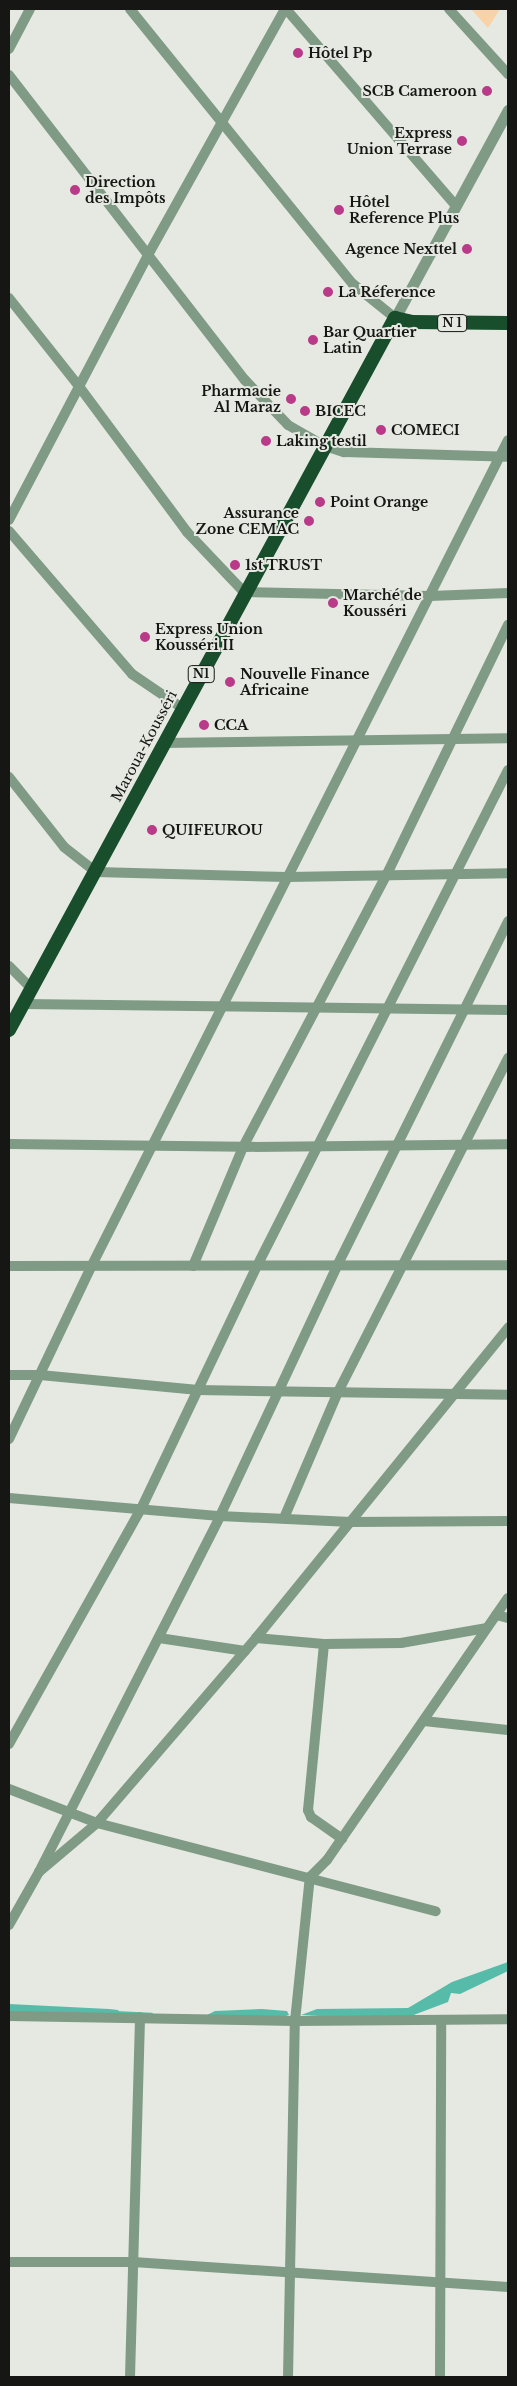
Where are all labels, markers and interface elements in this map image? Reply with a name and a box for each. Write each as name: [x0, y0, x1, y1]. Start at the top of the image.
place label: Hôtel Pp: [308, 45, 372, 61]
marker: Hôtel Pp: [292, 47, 304, 59]
place label: SCB Cameroon: [363, 83, 477, 99]
marker: SCB Cameroon: [481, 85, 493, 97]
place label: Express Union Terrase: [346, 125, 452, 158]
marker: Express Union Terrase: [456, 135, 468, 147]
place label: Direction des Impôts: [85, 174, 166, 206]
marker: Direction des Impôts: [69, 184, 81, 196]
place label: Hôtel Reference Plus: [349, 194, 459, 226]
marker: Hôtel Reference Plus: [333, 204, 345, 216]
place label: Agence Nexttel: [345, 241, 457, 257]
marker: Agence Nexttel: [461, 243, 473, 255]
place label: La Réference: [338, 284, 435, 300]
marker: La Réference: [322, 286, 334, 298]
road number: N 1: [437, 314, 467, 332]
place label: Bar Quartier Latin: [323, 324, 417, 357]
marker: Bar Quartier Latin: [307, 334, 319, 346]
place label: Pharmacie Al Maraz: [201, 383, 281, 416]
marker: Pharmacie Al Maraz: [285, 393, 297, 405]
place label: BICEC: [315, 403, 366, 419]
marker: BICEC: [299, 405, 311, 417]
place label: COMECI: [391, 422, 460, 438]
marker: COMECI: [375, 424, 387, 436]
place label: Laking testil: [276, 433, 367, 449]
marker: Laking testil: [260, 435, 272, 447]
place label: Point Orange: [330, 494, 428, 510]
marker: Point Orange: [314, 496, 326, 508]
place label: Assurance Zone CEMAC: [196, 505, 299, 538]
marker: Assurance Zone CEMAC: [303, 515, 315, 527]
place label: 1st TRUST: [245, 557, 323, 573]
marker: 1st TRUST: [229, 559, 241, 571]
place label: Marché de Kousséri: [343, 587, 422, 620]
marker: Marché de Kousséri: [327, 597, 339, 609]
place label: Express Union Kousséri II: [155, 621, 263, 654]
marker: Express Union Kousséri II: [139, 631, 151, 643]
road number: N1: [187, 664, 215, 684]
place label: Nouvelle Finance Africaine: [240, 666, 369, 699]
marker: Nouvelle Finance Africaine: [224, 676, 236, 688]
street label: Maroua-Kousséri: [108, 688, 180, 804]
place label: CCA: [214, 717, 248, 733]
marker: CCA: [198, 719, 210, 731]
place label: QUIFEUROU: [162, 822, 263, 838]
marker: QUIFEUROU: [146, 824, 158, 836]

